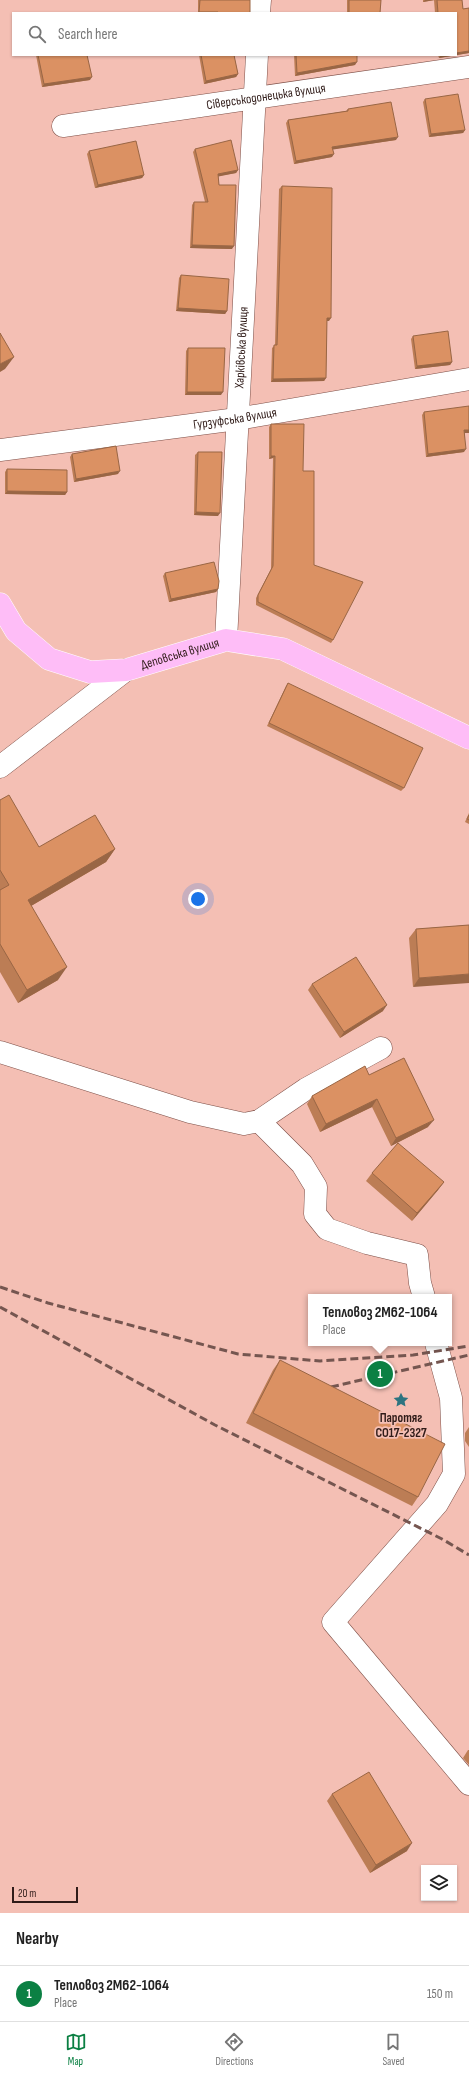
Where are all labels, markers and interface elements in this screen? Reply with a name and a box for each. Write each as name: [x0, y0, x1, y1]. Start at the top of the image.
search box: [12, 12, 457, 56]
icon: search: [26, 23, 48, 45]
text: Search here: [58, 25, 118, 44]
street label: Сіверськодонецька вулиця: [205, 80, 327, 113]
street label: Харківська вулиця: [231, 306, 252, 390]
street label: Гурзуфська вулиця: [192, 404, 278, 433]
street label: Деповська вулиця: [139, 635, 221, 673]
your location: [188, 889, 208, 909]
popup: [308, 1294, 452, 1346]
text: Тепловоз 2М62-1064: [322, 1303, 438, 1322]
text: Place: [322, 1322, 346, 1338]
pin: 1: [367, 1359, 393, 1389]
place icon: Паротяг СО17-2327: [392, 1391, 410, 1409]
place label: Паротяг СО17-2327: [375, 1410, 427, 1441]
map controls: [421, 1865, 457, 1901]
button: layers: [421, 1865, 457, 1901]
scale bar: [12, 1885, 78, 1904]
text: 20 m: [18, 1887, 36, 1900]
text: Nearby: [16, 1929, 59, 1949]
text: Тепловоз 2М62-1064: [54, 1976, 169, 1995]
text: 1: [26, 1986, 32, 2002]
text: 150 m: [427, 1986, 453, 2002]
text: Place: [54, 1995, 77, 2011]
tab: Map: [65, 2031, 87, 2068]
tab: Directions: [216, 2031, 253, 2068]
tab: Saved: [382, 2031, 404, 2068]

